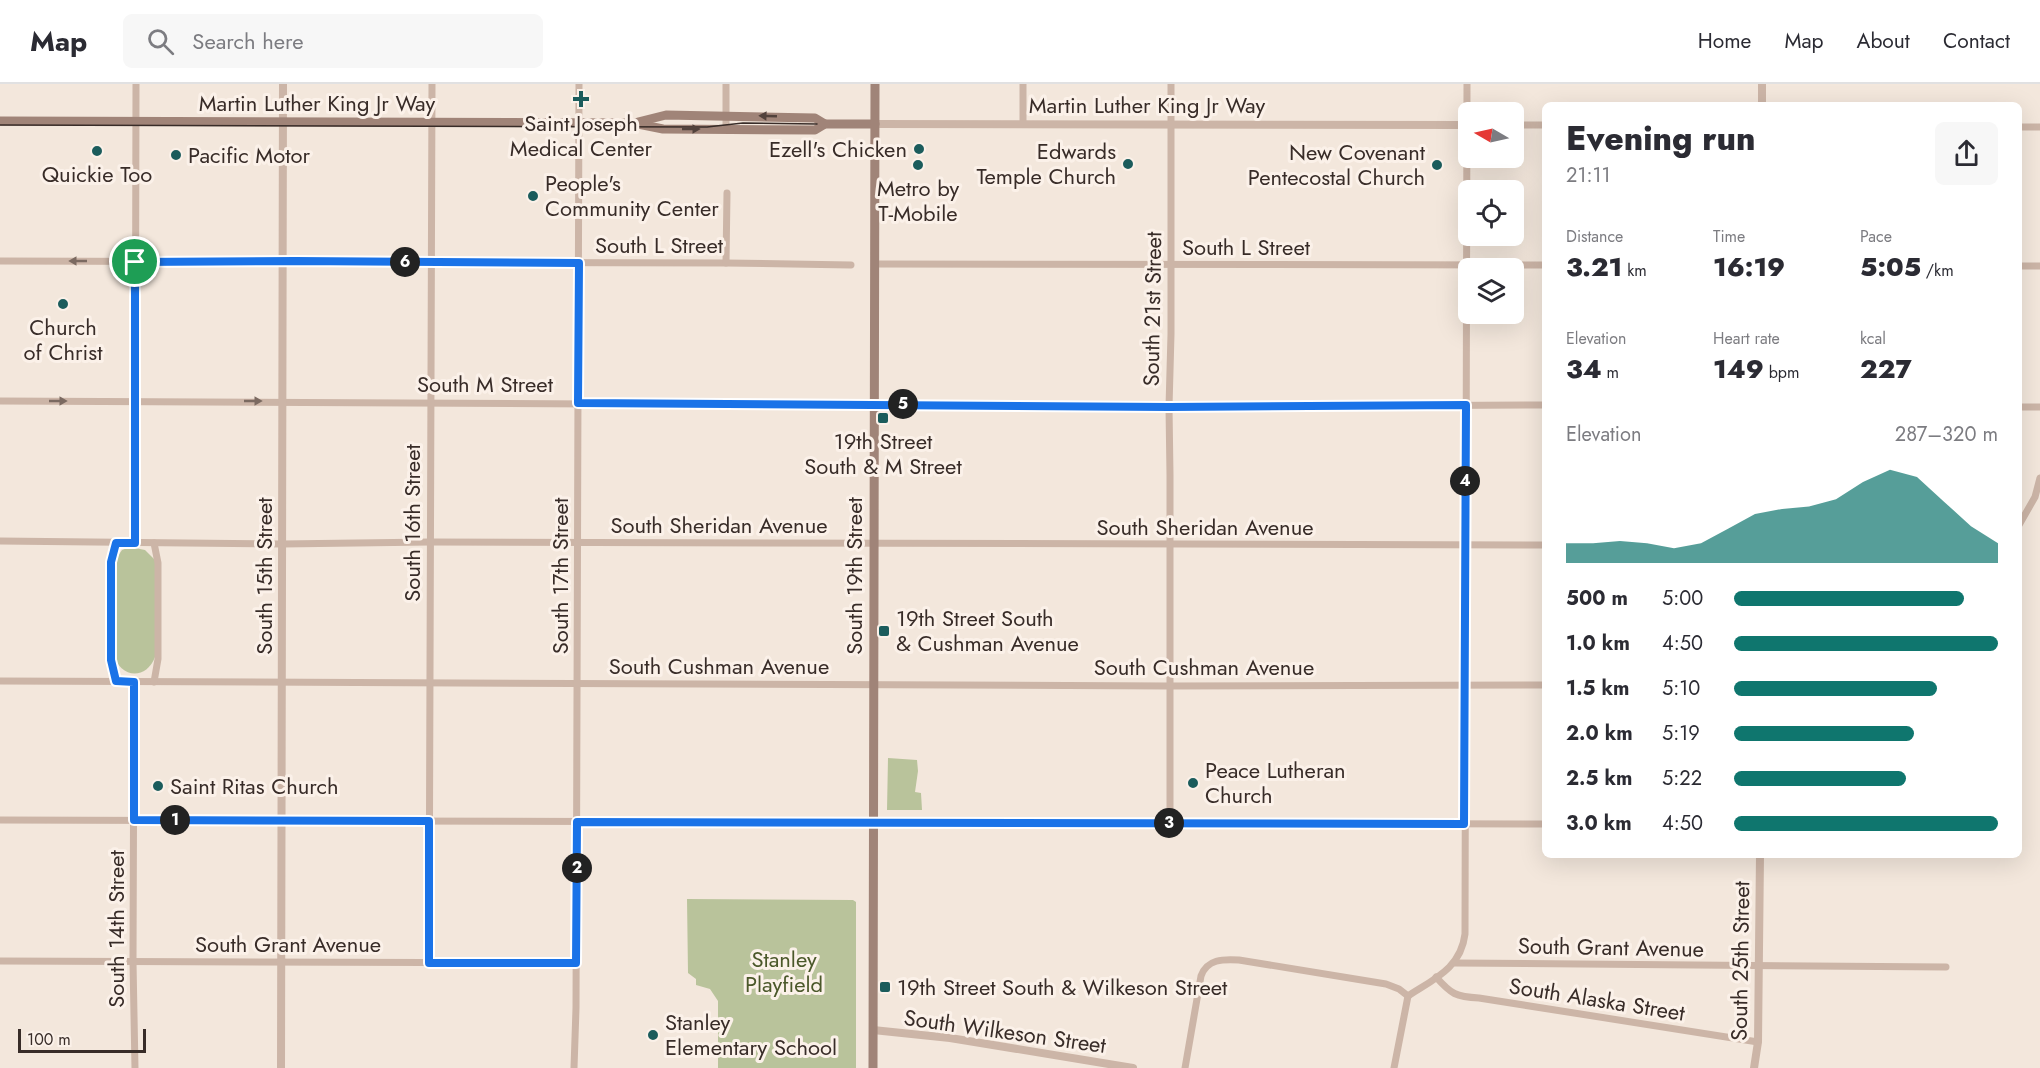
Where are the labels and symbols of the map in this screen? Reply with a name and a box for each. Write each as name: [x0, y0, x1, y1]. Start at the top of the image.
street label: Martin Luther King Jr Way: [199, 87, 436, 119]
street label: Martin Luther King Jr Way: [1029, 89, 1266, 121]
marker: Saint Joseph Medical Center: [572, 90, 590, 108]
north arrow: [1458, 102, 1524, 168]
place label: Saint Joseph Medical Center: [510, 107, 653, 164]
one-way arrow: [759, 112, 778, 121]
one-way arrow: [682, 124, 701, 134]
place label: Ezell's Chicken: [769, 133, 907, 165]
place label: Edwards Temple Church: [976, 135, 1116, 192]
place label: New Covenant Pentecostal Church: [1248, 136, 1426, 193]
place label: Pacific Motor: [188, 139, 310, 171]
marker: Ezell's Chicken: [912, 142, 926, 156]
marker: Quickie Too: [90, 144, 104, 158]
marker: Pacific Motor: [169, 148, 183, 162]
marker: Edwards Temple Church: [1121, 157, 1135, 171]
place label: Quickie Too: [42, 158, 152, 190]
marker: Metro by T-Mobile: [911, 158, 925, 172]
marker: New Covenant Pentecostal Church: [1430, 158, 1444, 172]
place label: People's Community Center: [545, 167, 719, 224]
place label: Metro by T-Mobile: [877, 172, 959, 229]
marker: People's Community Center: [526, 189, 540, 203]
street label: South L Street: [595, 229, 724, 261]
street label: South 21st Street: [1135, 231, 1169, 387]
street label: South L Street: [1182, 231, 1311, 263]
pin: [109, 236, 160, 287]
pin: 6: [390, 247, 420, 277]
one-way arrow: [68, 256, 87, 266]
marker: Church of Christ: [56, 297, 70, 311]
place label: Church of Christ: [24, 311, 103, 368]
street label: South M Street: [417, 368, 554, 400]
pin: 5: [888, 389, 918, 419]
one-way arrow: [49, 396, 68, 406]
one-way arrow: [244, 396, 263, 406]
marker: 19th Street South & M Street: [876, 411, 890, 425]
place label: 19th Street South & M Street: [804, 425, 962, 482]
street label: South 16th Street: [396, 444, 428, 602]
pin: 4: [1450, 466, 1480, 496]
street label: South 15th Street: [248, 497, 280, 655]
street label: South 17th Street: [544, 497, 576, 654]
street label: South 19th Street: [838, 497, 870, 655]
street label: South Sheridan Avenue: [610, 509, 828, 541]
street label: South Sheridan Avenue: [1096, 511, 1314, 543]
place label: 19th Street South & Cushman Avenue: [896, 602, 1079, 659]
marker: 19th Street South & Cushman Avenue: [877, 624, 891, 638]
street label: South Cushman Avenue: [609, 650, 829, 682]
street label: South Cushman Avenue: [1094, 651, 1314, 683]
place label: Peace Lutheran Church: [1205, 754, 1346, 811]
place label: Saint Ritas Church: [170, 770, 339, 802]
marker: Peace Lutheran Church: [1186, 776, 1200, 790]
marker: Saint Ritas Church: [151, 779, 165, 793]
pin: 1: [160, 805, 190, 835]
pin: 3: [1154, 808, 1184, 838]
street label: South 14th Street: [100, 849, 132, 1008]
pin: 2: [562, 853, 592, 883]
street label: South 25th Street: [1723, 880, 1757, 1041]
street label: South Grant Avenue: [195, 928, 381, 960]
street label: South Grant Avenue: [1518, 929, 1704, 965]
park label: Stanley Playfield: [745, 943, 823, 1000]
street label: South Alaska Street: [1507, 969, 1688, 1029]
place label: 19th Street South & Wilkeson Street: [897, 971, 1228, 1003]
marker: 19th Street South & Wilkeson Street: [878, 980, 892, 994]
street label: South Wilkeson Street: [902, 1001, 1109, 1061]
place label: Stanley Elementary School: [665, 1006, 837, 1063]
scale bar: [18, 1026, 146, 1054]
marker: Stanley Elementary School: [646, 1028, 660, 1042]

